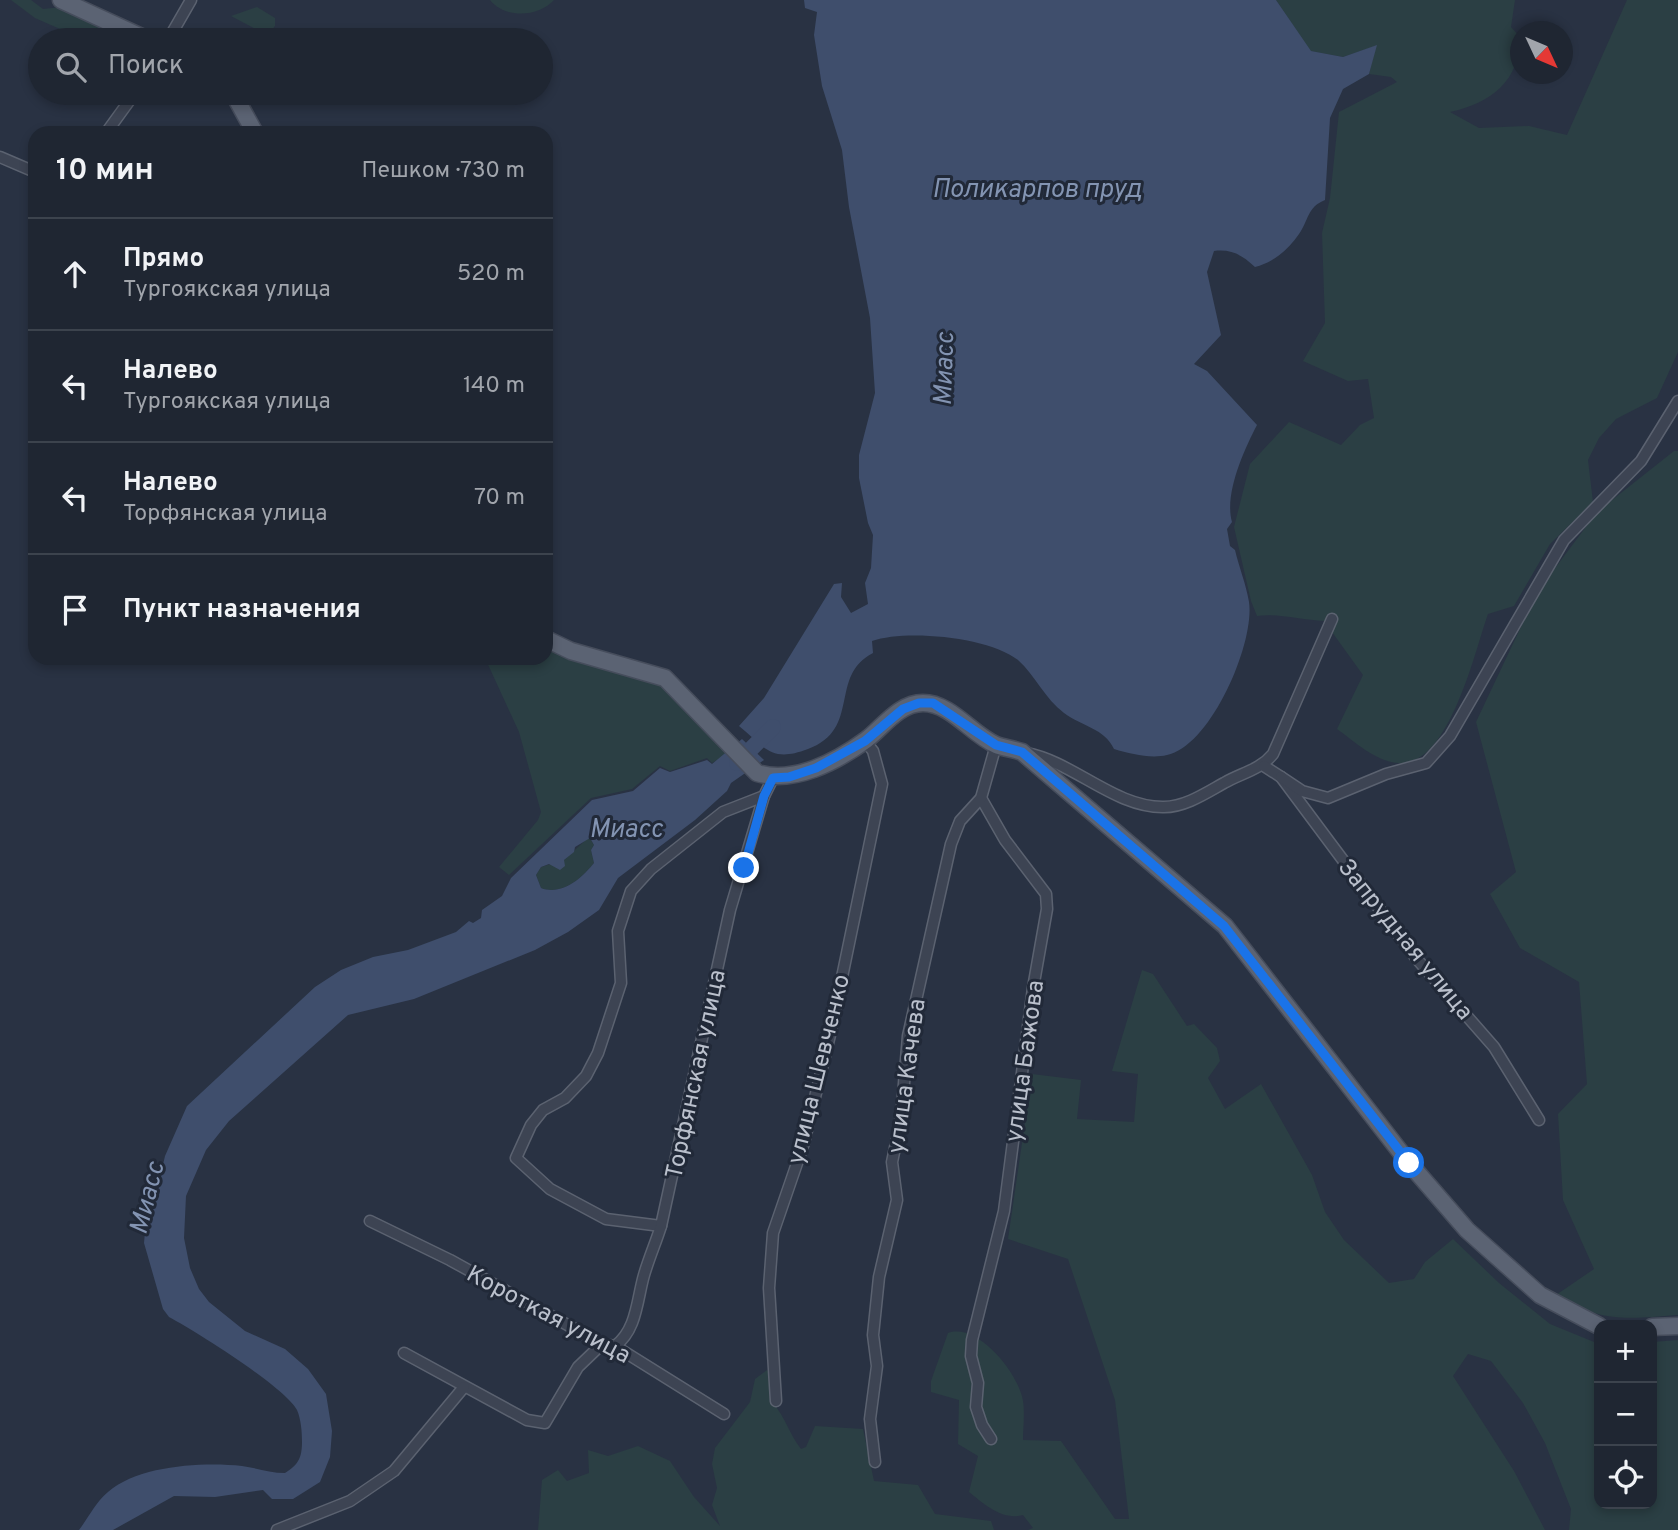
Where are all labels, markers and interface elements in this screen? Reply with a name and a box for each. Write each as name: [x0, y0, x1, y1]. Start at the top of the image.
north arrow: [1510, 21, 1573, 84]
search box: [28, 28, 553, 105]
icon: search: [52, 48, 90, 86]
text: Поиск: [108, 50, 184, 83]
text: 10 мин: [56, 153, 154, 190]
text: Пешком · 730 m: [362, 157, 525, 186]
water label: Поликарпов пруд: [932, 174, 1142, 207]
text: Прямо: [123, 243, 204, 276]
icon: ahead: [56, 255, 94, 293]
text: 520 m: [457, 260, 525, 289]
text: Тургоякская улица: [123, 276, 331, 305]
water label: Миасс: [928, 331, 963, 406]
text: Налево: [123, 355, 218, 388]
icon: left: [56, 367, 94, 405]
text: 140 m: [463, 372, 525, 401]
text: Тургоякская улица: [123, 388, 331, 417]
text: Налево: [123, 467, 218, 500]
icon: left: [56, 479, 94, 517]
text: 70 m: [474, 484, 525, 513]
text: Торфянская улица: [123, 500, 327, 529]
icon: arrive: [56, 591, 94, 629]
text: Пункт назначения: [123, 594, 361, 627]
water label: Миасс: [589, 814, 663, 847]
route end: [728, 852, 759, 883]
street label: Запрудная улица: [1330, 853, 1479, 1027]
street label: Торфянская улица: [660, 967, 734, 1182]
street label: улица Шевченко: [782, 971, 858, 1168]
street label: улица Бажова: [1000, 978, 1052, 1144]
street label: улица Качева: [882, 997, 934, 1156]
route start: [1393, 1147, 1424, 1178]
water label: Миасс: [124, 1158, 173, 1238]
street label: Короткая улица: [461, 1260, 635, 1372]
map controls: [1594, 1320, 1657, 1509]
button: +: [1594, 1320, 1657, 1383]
button: −: [1594, 1383, 1657, 1446]
button: locate: [1594, 1446, 1657, 1509]

